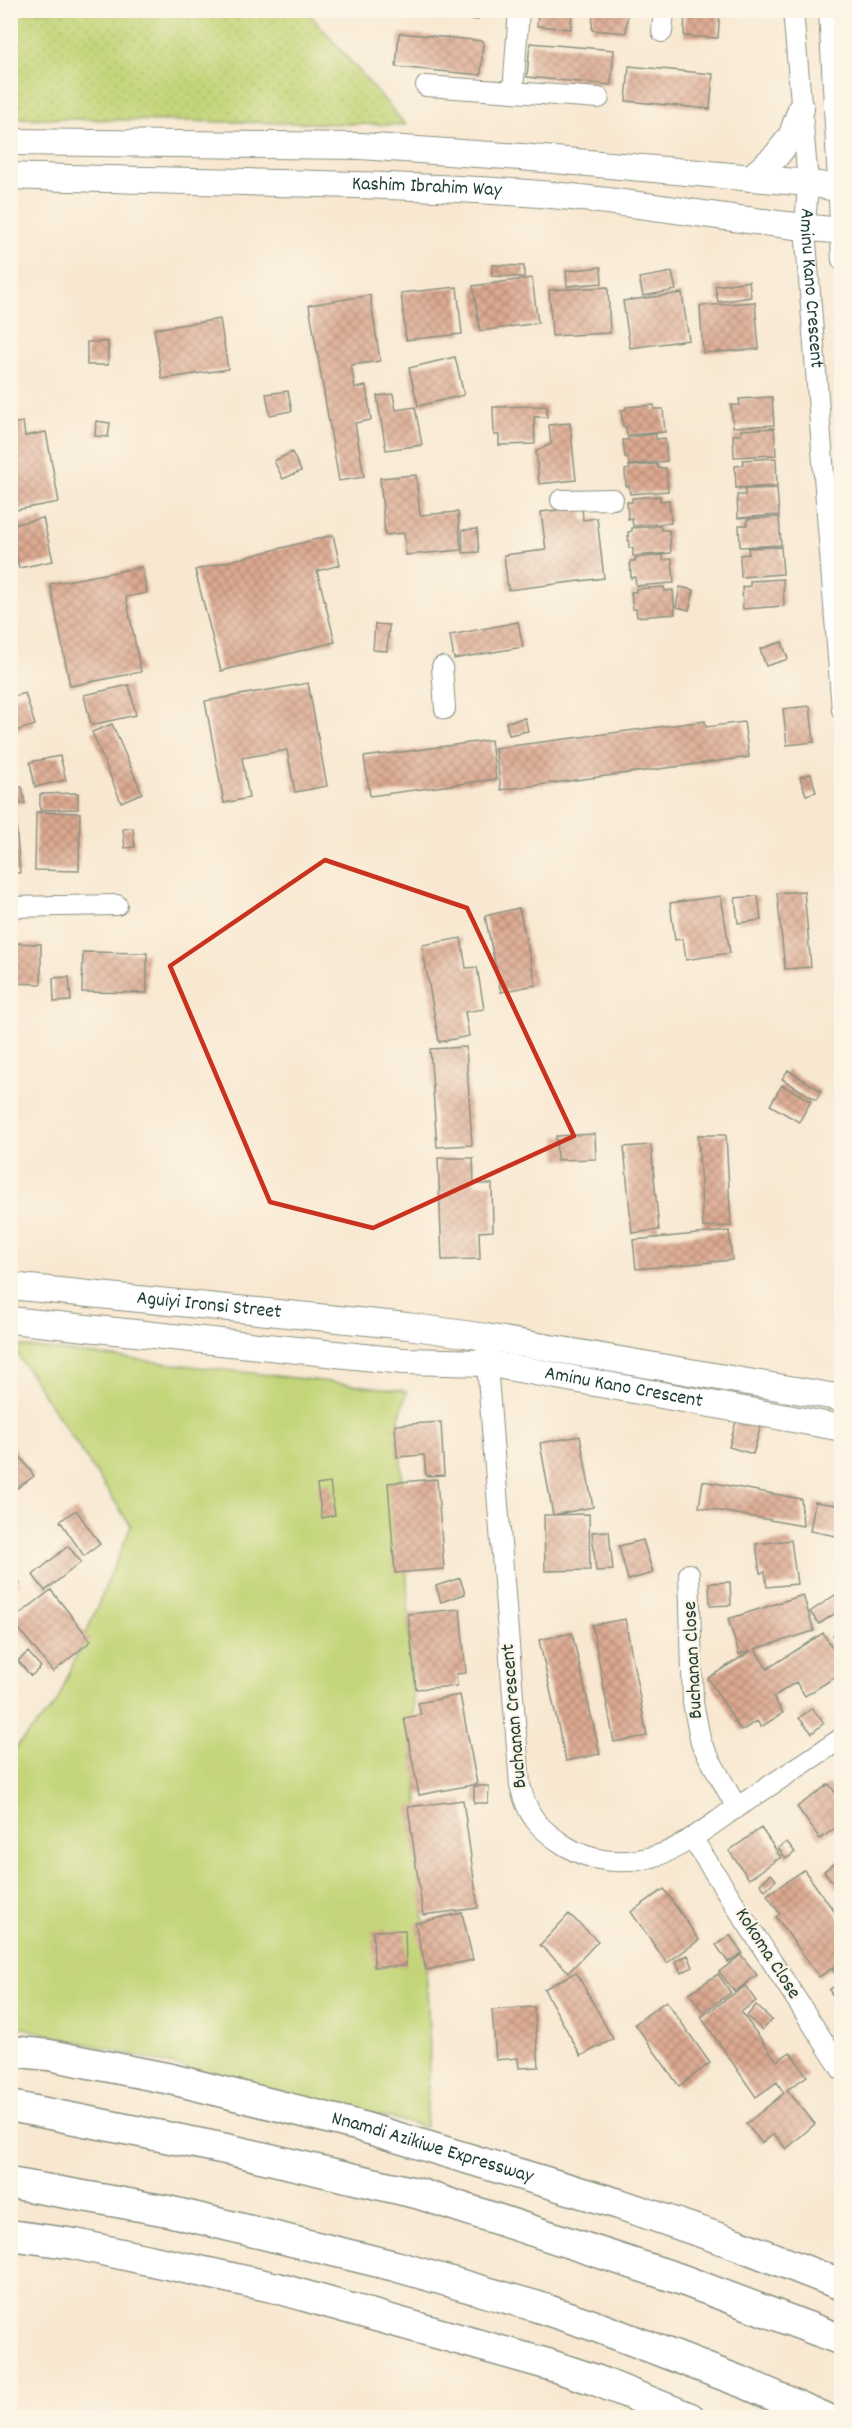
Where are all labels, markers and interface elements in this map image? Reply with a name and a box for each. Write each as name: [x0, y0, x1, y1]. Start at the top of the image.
street label: Kashim Ibrahim Way: [351, 171, 504, 205]
street label: Aminu Kano Crescent: [791, 207, 830, 369]
street label: Aguiyi Ironsi Street: [135, 1285, 283, 1327]
street label: Aminu Kano Crescent: [542, 1360, 705, 1416]
street label: Buchanan Close: [677, 1600, 711, 1720]
street label: Buchanan Crescent: [495, 1643, 535, 1789]
street label: Kokoma Close: [727, 1903, 807, 2005]
street label: Nnamdi Azikiwe Expressway: [328, 2105, 538, 2192]

